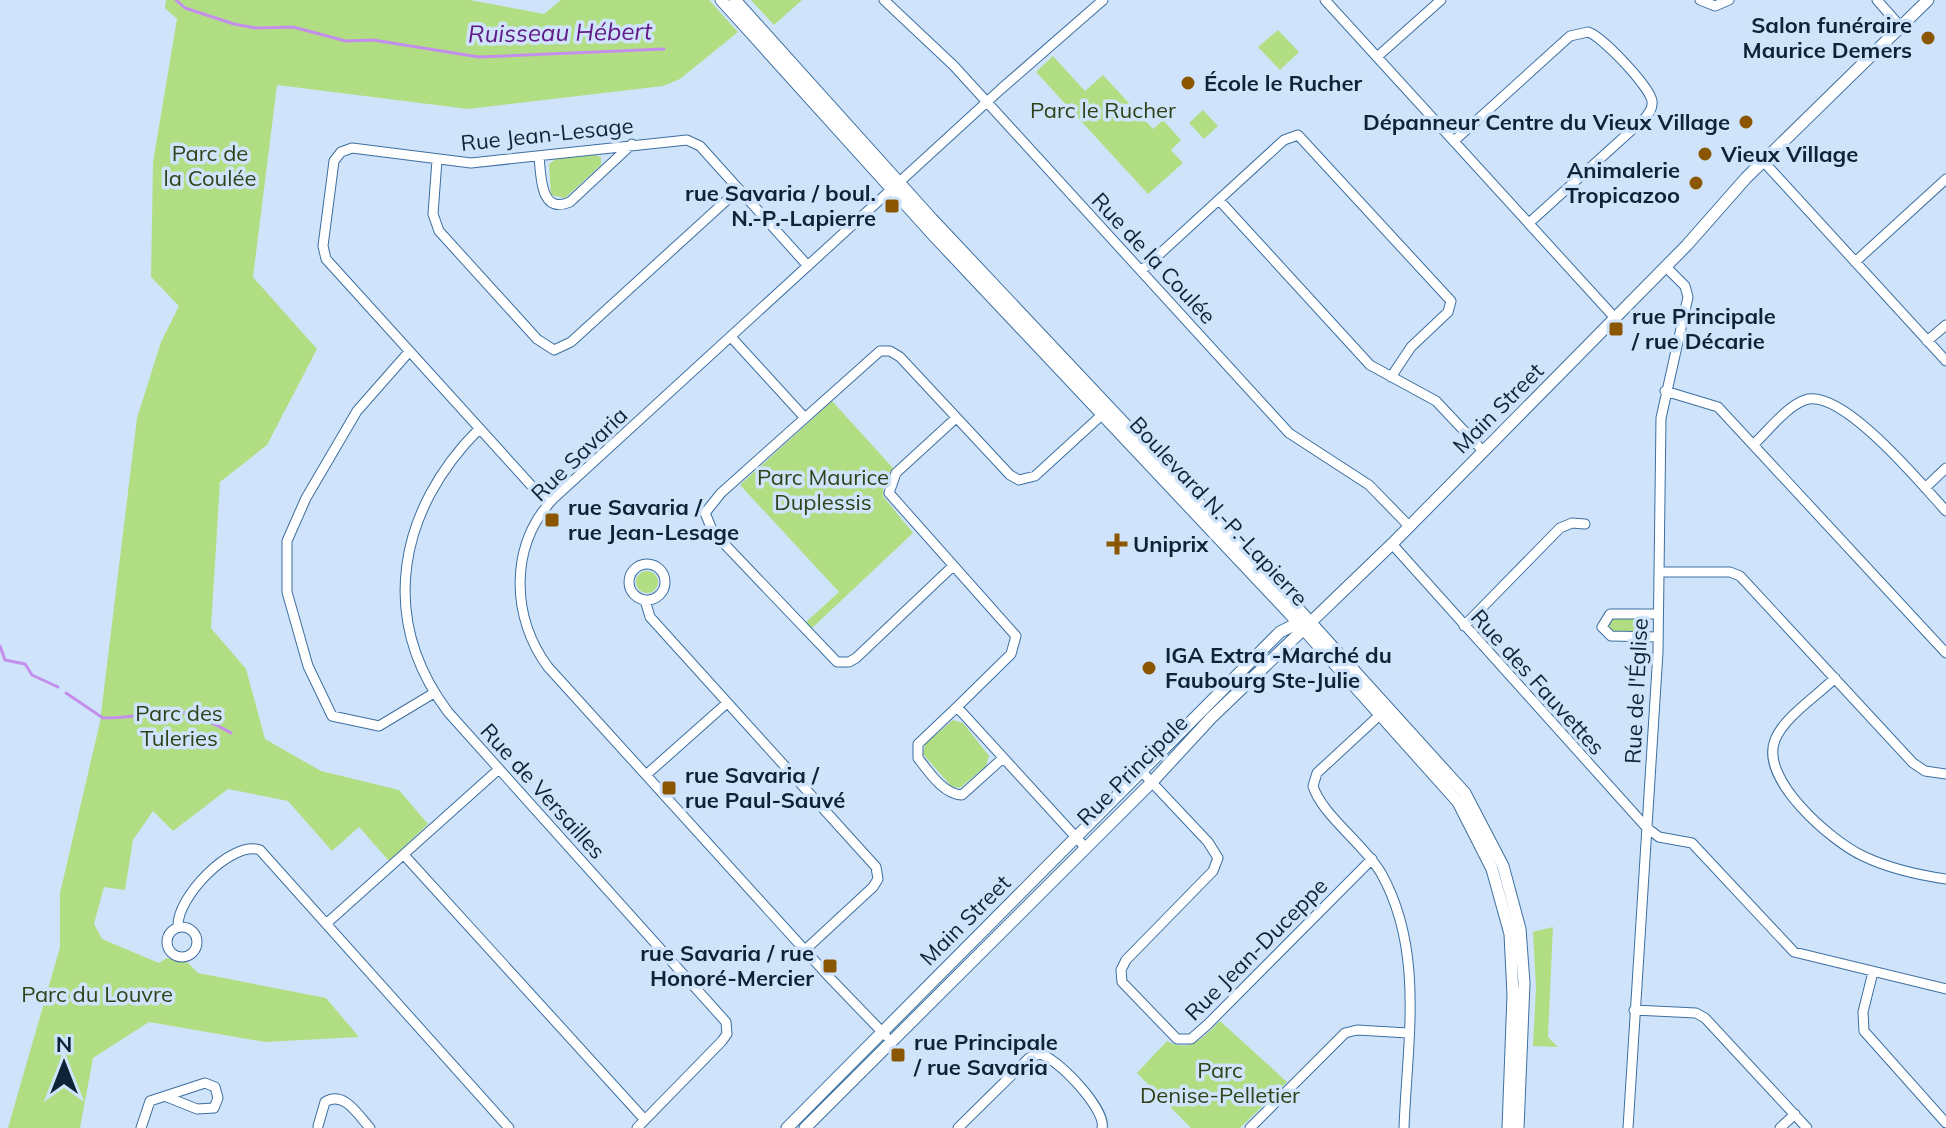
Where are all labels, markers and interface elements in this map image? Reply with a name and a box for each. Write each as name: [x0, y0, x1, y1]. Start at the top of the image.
place label: Salon funéraire Maurice Demers: [1743, 11, 1912, 64]
water label: Ruisseau Hébert: [468, 15, 653, 49]
marker: Salon funéraire Maurice Demers: [1919, 29, 1937, 47]
place label: École le Rucher: [1204, 69, 1363, 97]
marker: École le Rucher: [1179, 74, 1197, 92]
park label: Parc le Rucher: [1030, 96, 1176, 124]
place label: Dépanneur Centre du Vieux Village: [1363, 108, 1730, 136]
street label: Rue Jean-Lesage: [459, 111, 635, 157]
marker: Dépanneur Centre du Vieux Village: [1737, 113, 1755, 131]
park label: Parc de la Coulée: [164, 139, 256, 192]
place label: Vieux Village: [1720, 140, 1858, 168]
marker: Vieux Village: [1696, 145, 1714, 163]
place label: Animalerie Tropicazoo: [1565, 156, 1680, 209]
marker: Animalerie Tropicazoo: [1687, 174, 1705, 192]
place label: rue Savaria / boul. N.-P.-Lapierre: [685, 179, 876, 232]
street label: Rue de la Coulée: [1086, 186, 1222, 330]
marker: rue Savaria / boul. N.-P.-Lapierre: [883, 197, 901, 215]
place label: rue Principale / rue Décarie: [1631, 302, 1776, 355]
marker: rue Principale / rue Décarie: [1607, 320, 1625, 338]
street label: Main Street: [1447, 357, 1549, 459]
street label: Rue Savaria: [525, 401, 633, 507]
street label: Boulevard N.-P.-Lapierre: [1124, 410, 1314, 612]
park label: Parc Maurice Duplessis: [757, 463, 889, 516]
place label: rue Savaria / rue Jean-Lesage: [568, 493, 739, 546]
marker: rue Savaria / rue Jean-Lesage: [543, 511, 561, 529]
place label: Uniprix: [1133, 530, 1209, 558]
marker: Uniprix: [1108, 535, 1126, 553]
street label: Rue des Fauvettes: [1465, 603, 1611, 761]
street label: Rue de l'Église: [1618, 617, 1654, 765]
place label: IGA Extra -Marché du Faubourg Ste-Julie: [1165, 641, 1392, 694]
marker: IGA Extra -Marché du Faubourg Ste-Julie: [1140, 659, 1158, 677]
park label: Parc des Tuleries: [135, 699, 223, 752]
street label: Rue Principale: [1071, 709, 1193, 831]
street label: Rue de Versailles: [475, 717, 611, 865]
place label: rue Savaria / rue Paul-Sauvé: [685, 761, 845, 814]
marker: rue Savaria / rue Paul-Sauvé: [660, 779, 678, 797]
street label: Main Street: [914, 869, 1016, 971]
street label: Rue Jean-Duceppe: [1179, 872, 1333, 1026]
place label: rue Savaria / rue Honoré-Mercier: [640, 939, 814, 992]
marker: rue Savaria / rue Honoré-Mercier: [821, 957, 839, 975]
park label: Parc du Louvre: [21, 980, 173, 1008]
north arrow: [24, 1024, 104, 1104]
place label: rue Principale / rue Savaria: [913, 1028, 1058, 1081]
text: N: [56, 1030, 72, 1058]
marker: rue Principale / rue Savaria: [889, 1046, 907, 1064]
park label: Parc Denise-Pelletier: [1140, 1056, 1300, 1109]

